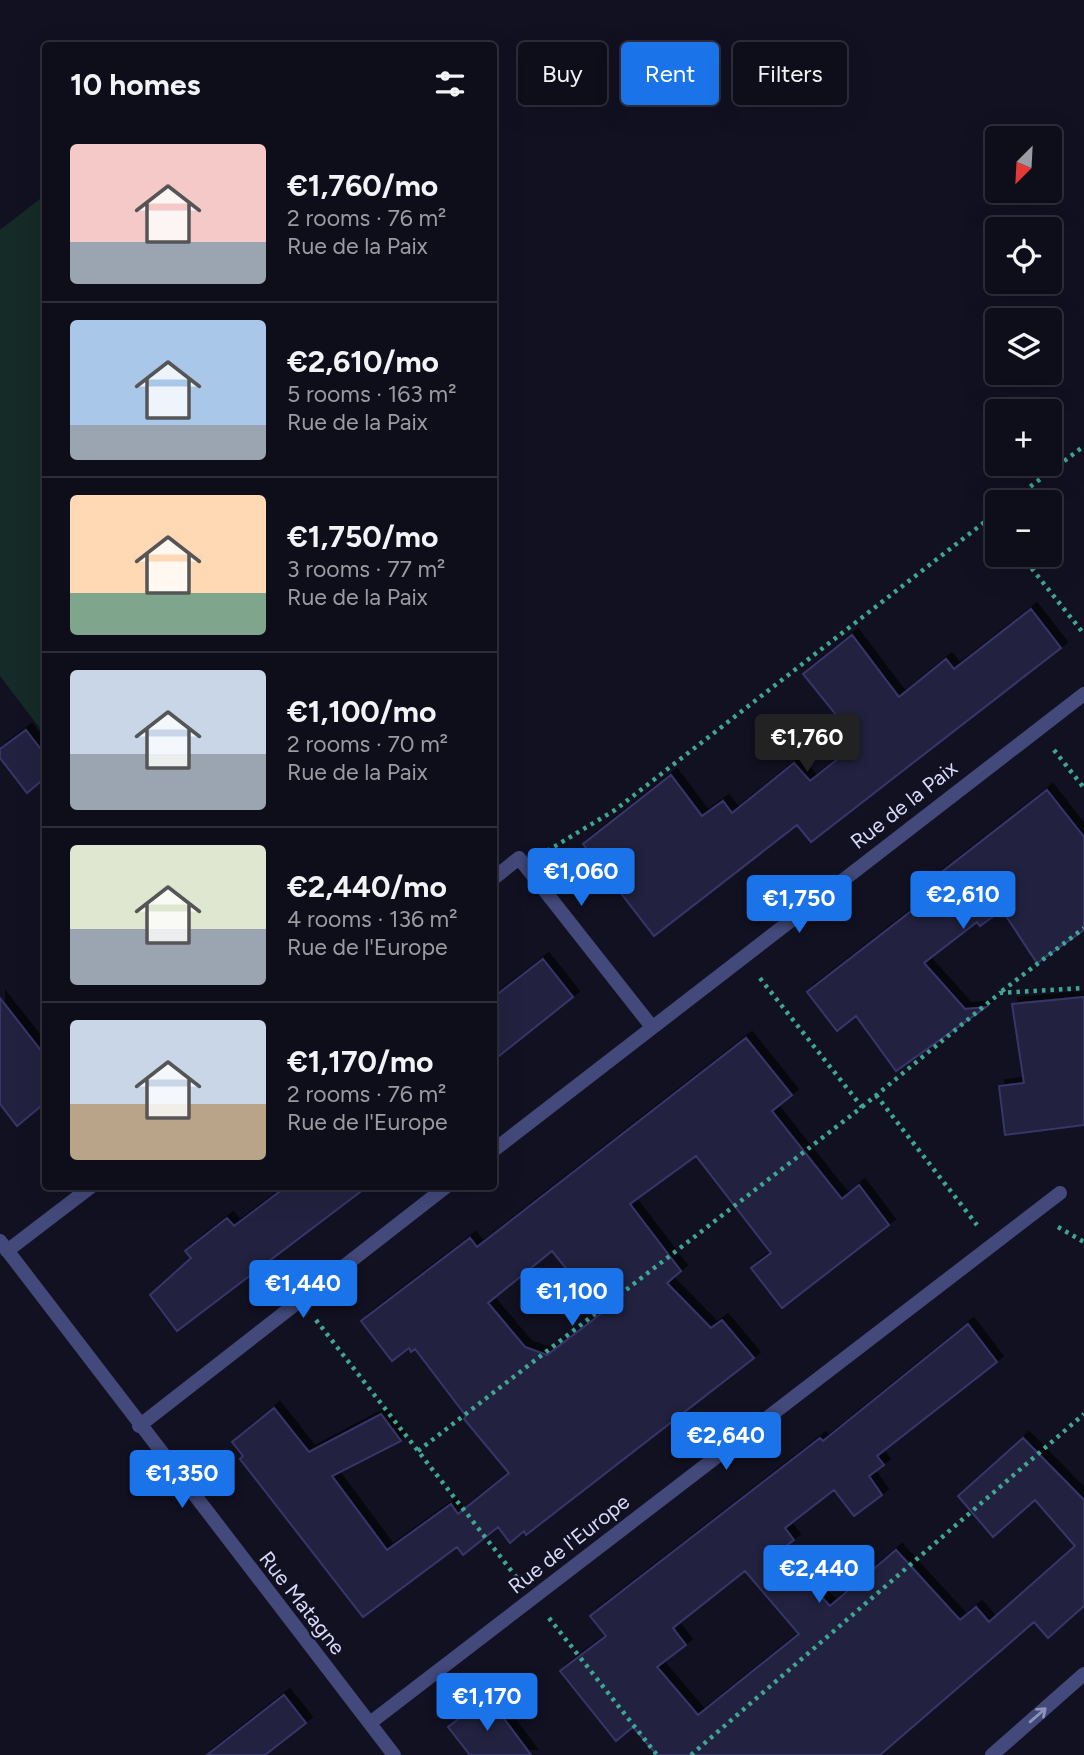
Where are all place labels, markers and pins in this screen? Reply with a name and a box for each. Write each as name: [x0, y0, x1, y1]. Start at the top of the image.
pin: €1,760: [750, 714, 864, 774]
pin: €1,060: [524, 848, 638, 908]
pin: €2,610: [906, 872, 1020, 931]
pin: €1,750: [742, 876, 856, 935]
pin: €1,440: [246, 1260, 360, 1320]
pin: €1,100: [515, 1268, 629, 1328]
pin: €2,640: [669, 1412, 783, 1472]
pin: €1,350: [125, 1450, 239, 1510]
pin: €2,440: [762, 1546, 876, 1605]
pin: €1,170: [430, 1674, 544, 1733]

